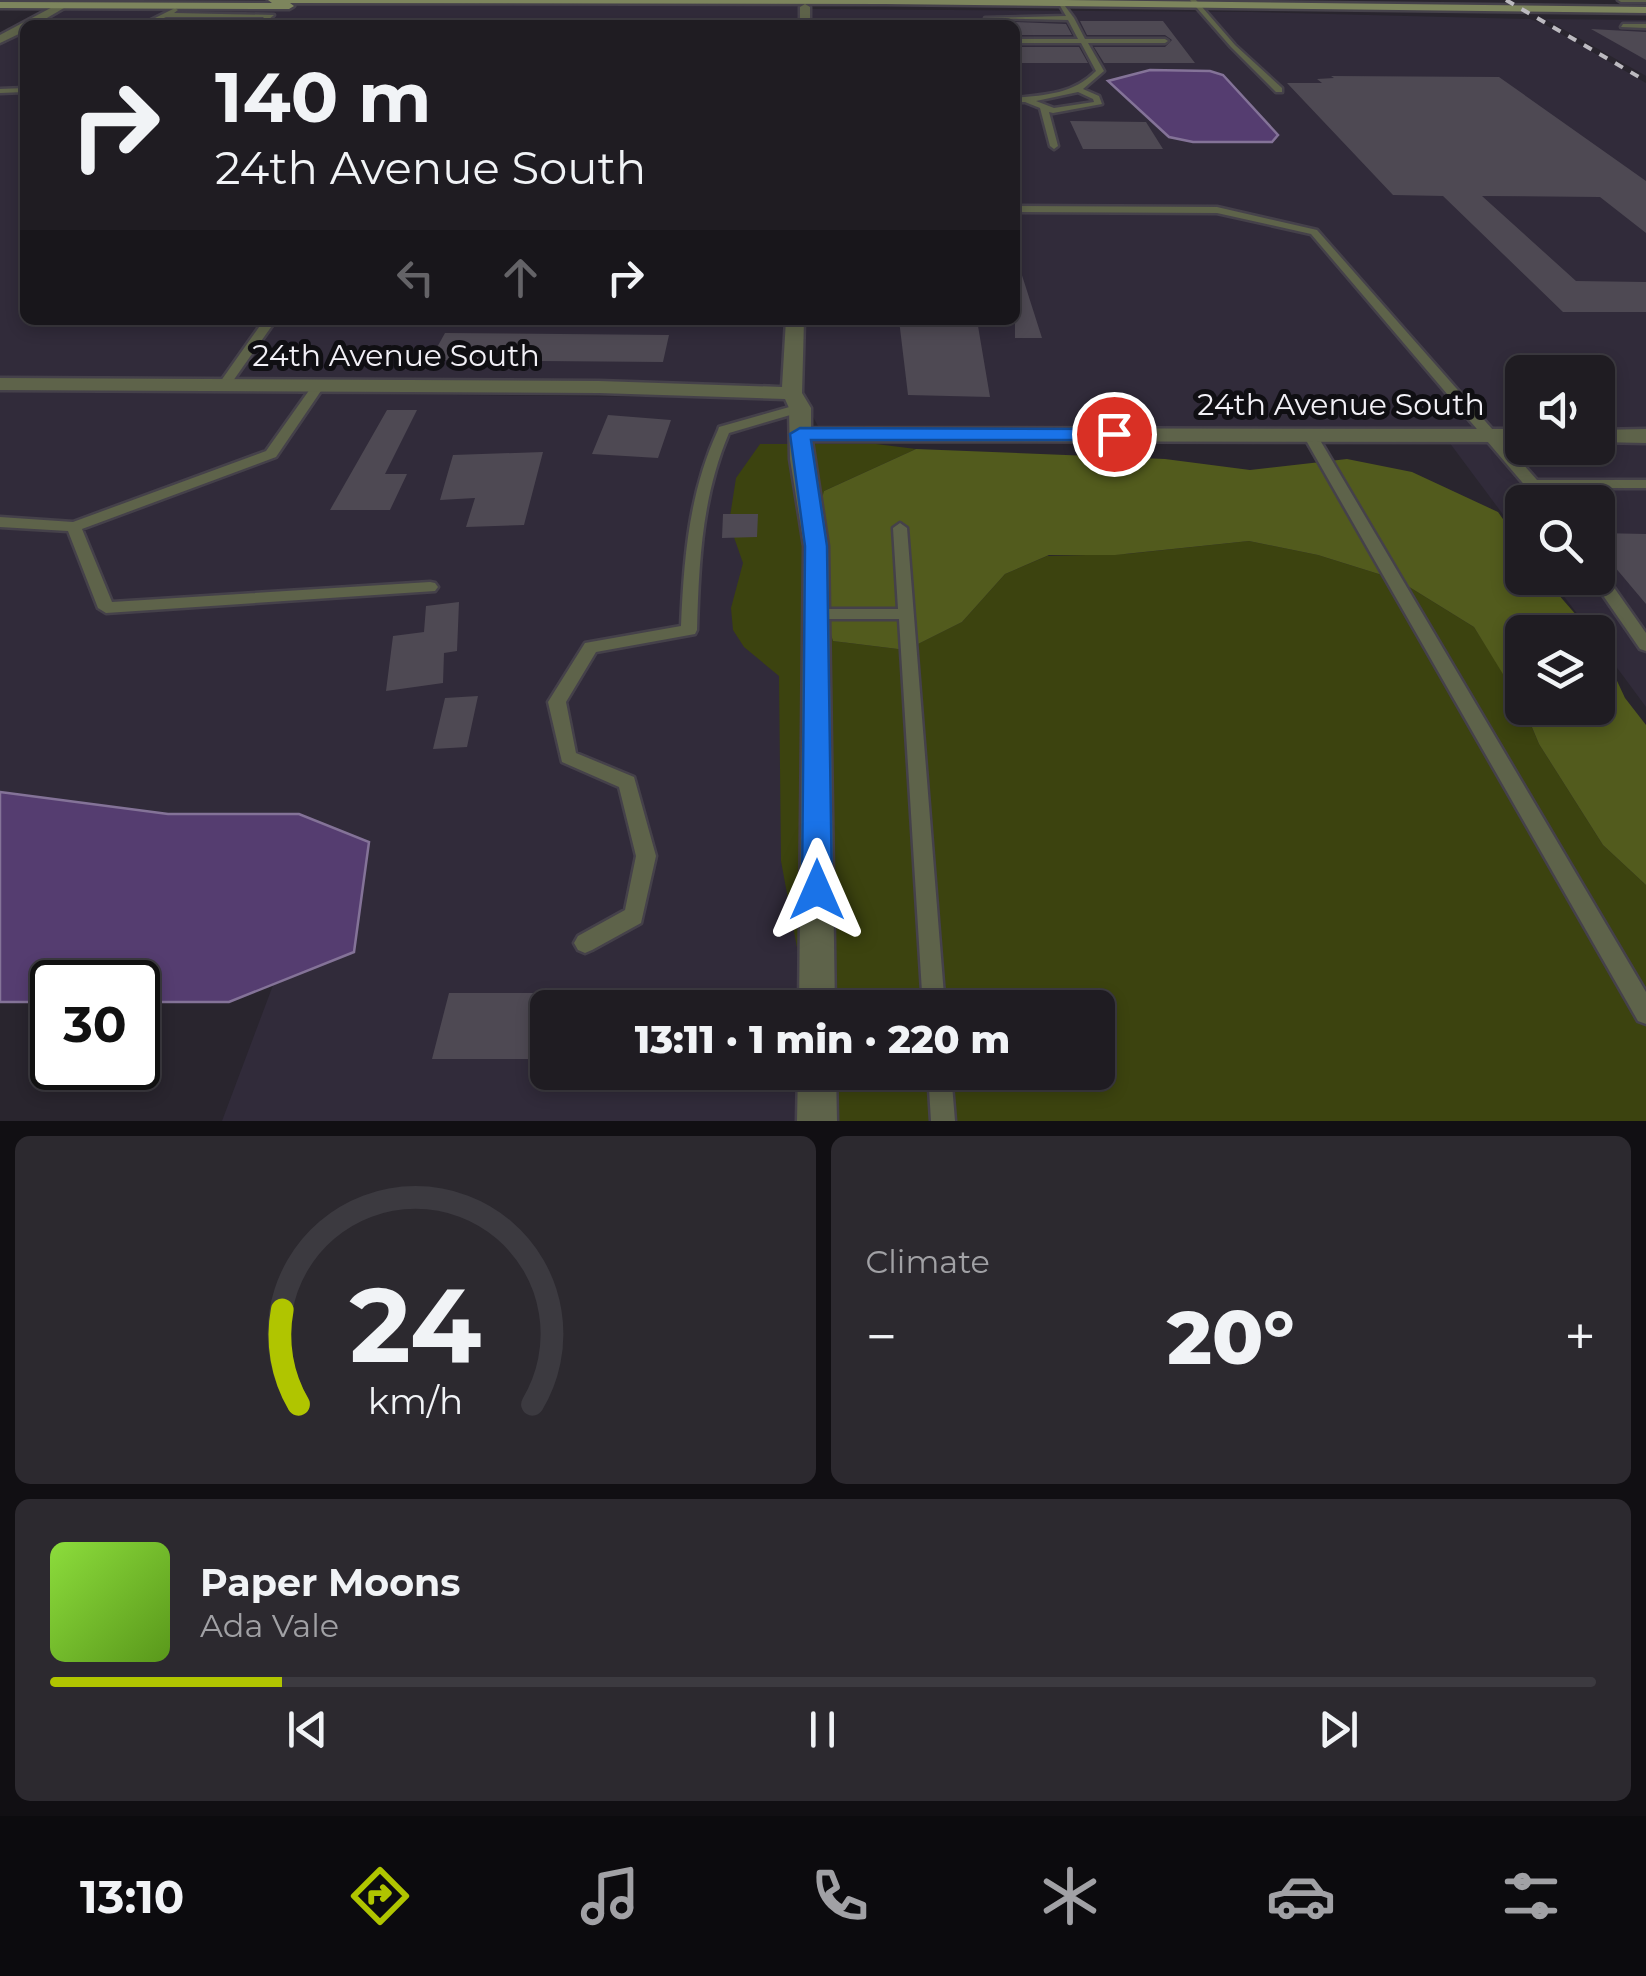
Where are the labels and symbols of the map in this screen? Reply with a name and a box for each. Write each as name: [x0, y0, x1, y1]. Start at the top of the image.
street label: 24th Avenue South: [252, 337, 540, 374]
street label: 24th Avenue South: [1197, 386, 1485, 423]
pin: [1072, 392, 1157, 477]
position arrow: [765, 838, 869, 942]
speed limit sign: 30: [30, 960, 160, 1090]

